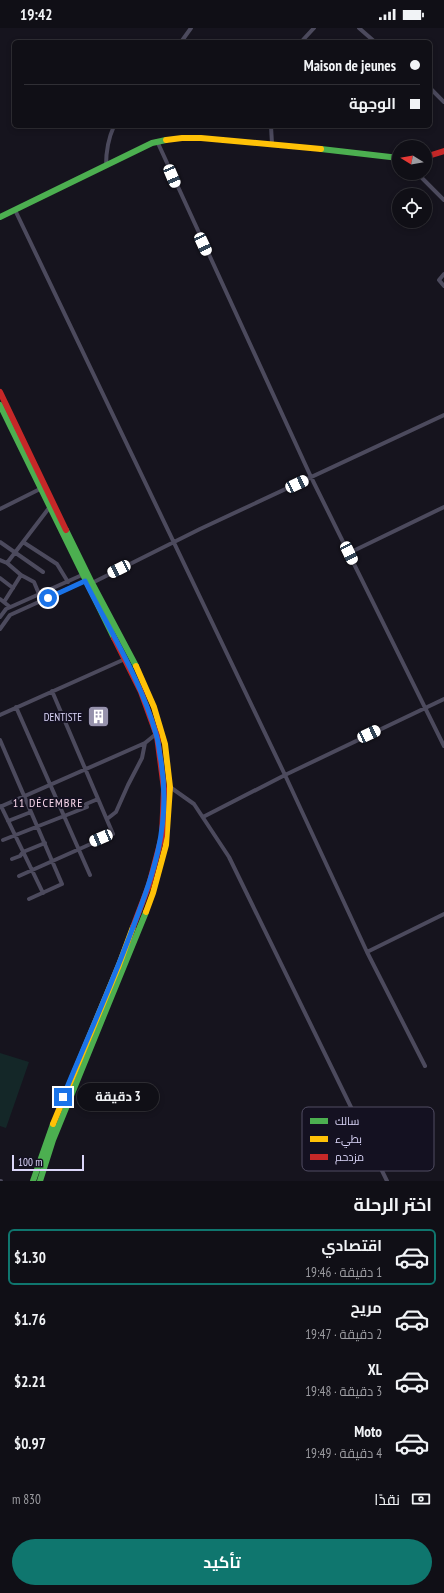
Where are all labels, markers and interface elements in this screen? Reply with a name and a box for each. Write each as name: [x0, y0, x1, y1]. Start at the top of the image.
text: 19:42: [20, 5, 52, 24]
text: Maison de jeunes: [304, 56, 396, 75]
text: الوجهة: [349, 94, 396, 113]
north arrow: [392, 140, 432, 180]
map controls: [392, 140, 432, 228]
car: [162, 163, 182, 189]
button: locate: [392, 188, 432, 228]
car: [192, 231, 214, 257]
car: [284, 473, 310, 495]
car: [338, 540, 360, 566]
car: [106, 558, 132, 580]
route start: [39, 589, 57, 607]
building icon: DENTISTE: [85, 704, 111, 730]
place label: DENTISTE: [44, 710, 82, 724]
car: [356, 723, 382, 745]
district label: 11 DÉCEMBRE: [13, 795, 83, 810]
car: [88, 828, 114, 848]
callout: 3 دقيقة: [77, 1083, 159, 1111]
route end: [54, 1088, 72, 1106]
text: 3 دقيقة: [95, 1088, 141, 1105]
legend: [302, 1107, 434, 1171]
text: سالك: [335, 1114, 359, 1128]
text: بطيء: [335, 1132, 362, 1148]
text: مزدحم: [335, 1150, 364, 1165]
scale bar: [12, 1153, 84, 1172]
text: 100 m: [18, 1155, 42, 1169]
text: اختر الرحلة: [354, 1193, 432, 1216]
text: اقتصادي: [322, 1236, 382, 1255]
icon: car: [394, 1239, 430, 1275]
text: $1.30: [14, 1248, 46, 1267]
text: 1 دقيقة · 19:46: [305, 1264, 382, 1281]
text: مريح: [350, 1298, 382, 1317]
icon: car: [394, 1301, 430, 1337]
text: $1.76: [14, 1310, 46, 1329]
text: 2 دقيقة · 19:47: [305, 1326, 382, 1343]
text: XL: [368, 1360, 382, 1379]
icon: car: [394, 1363, 430, 1399]
text: $2.21: [14, 1372, 46, 1391]
text: 3 دقيقة · 19:48: [305, 1383, 382, 1400]
text: Moto: [354, 1422, 382, 1441]
icon: car: [394, 1425, 430, 1461]
text: $0.97: [14, 1434, 46, 1453]
text: 4 دقيقة · 19:49: [305, 1445, 382, 1462]
icon: cash: [410, 1488, 432, 1510]
text: نقدًا: [374, 1490, 400, 1509]
text: 830 m: [12, 1491, 41, 1508]
button: تأكيد: [12, 1539, 432, 1585]

